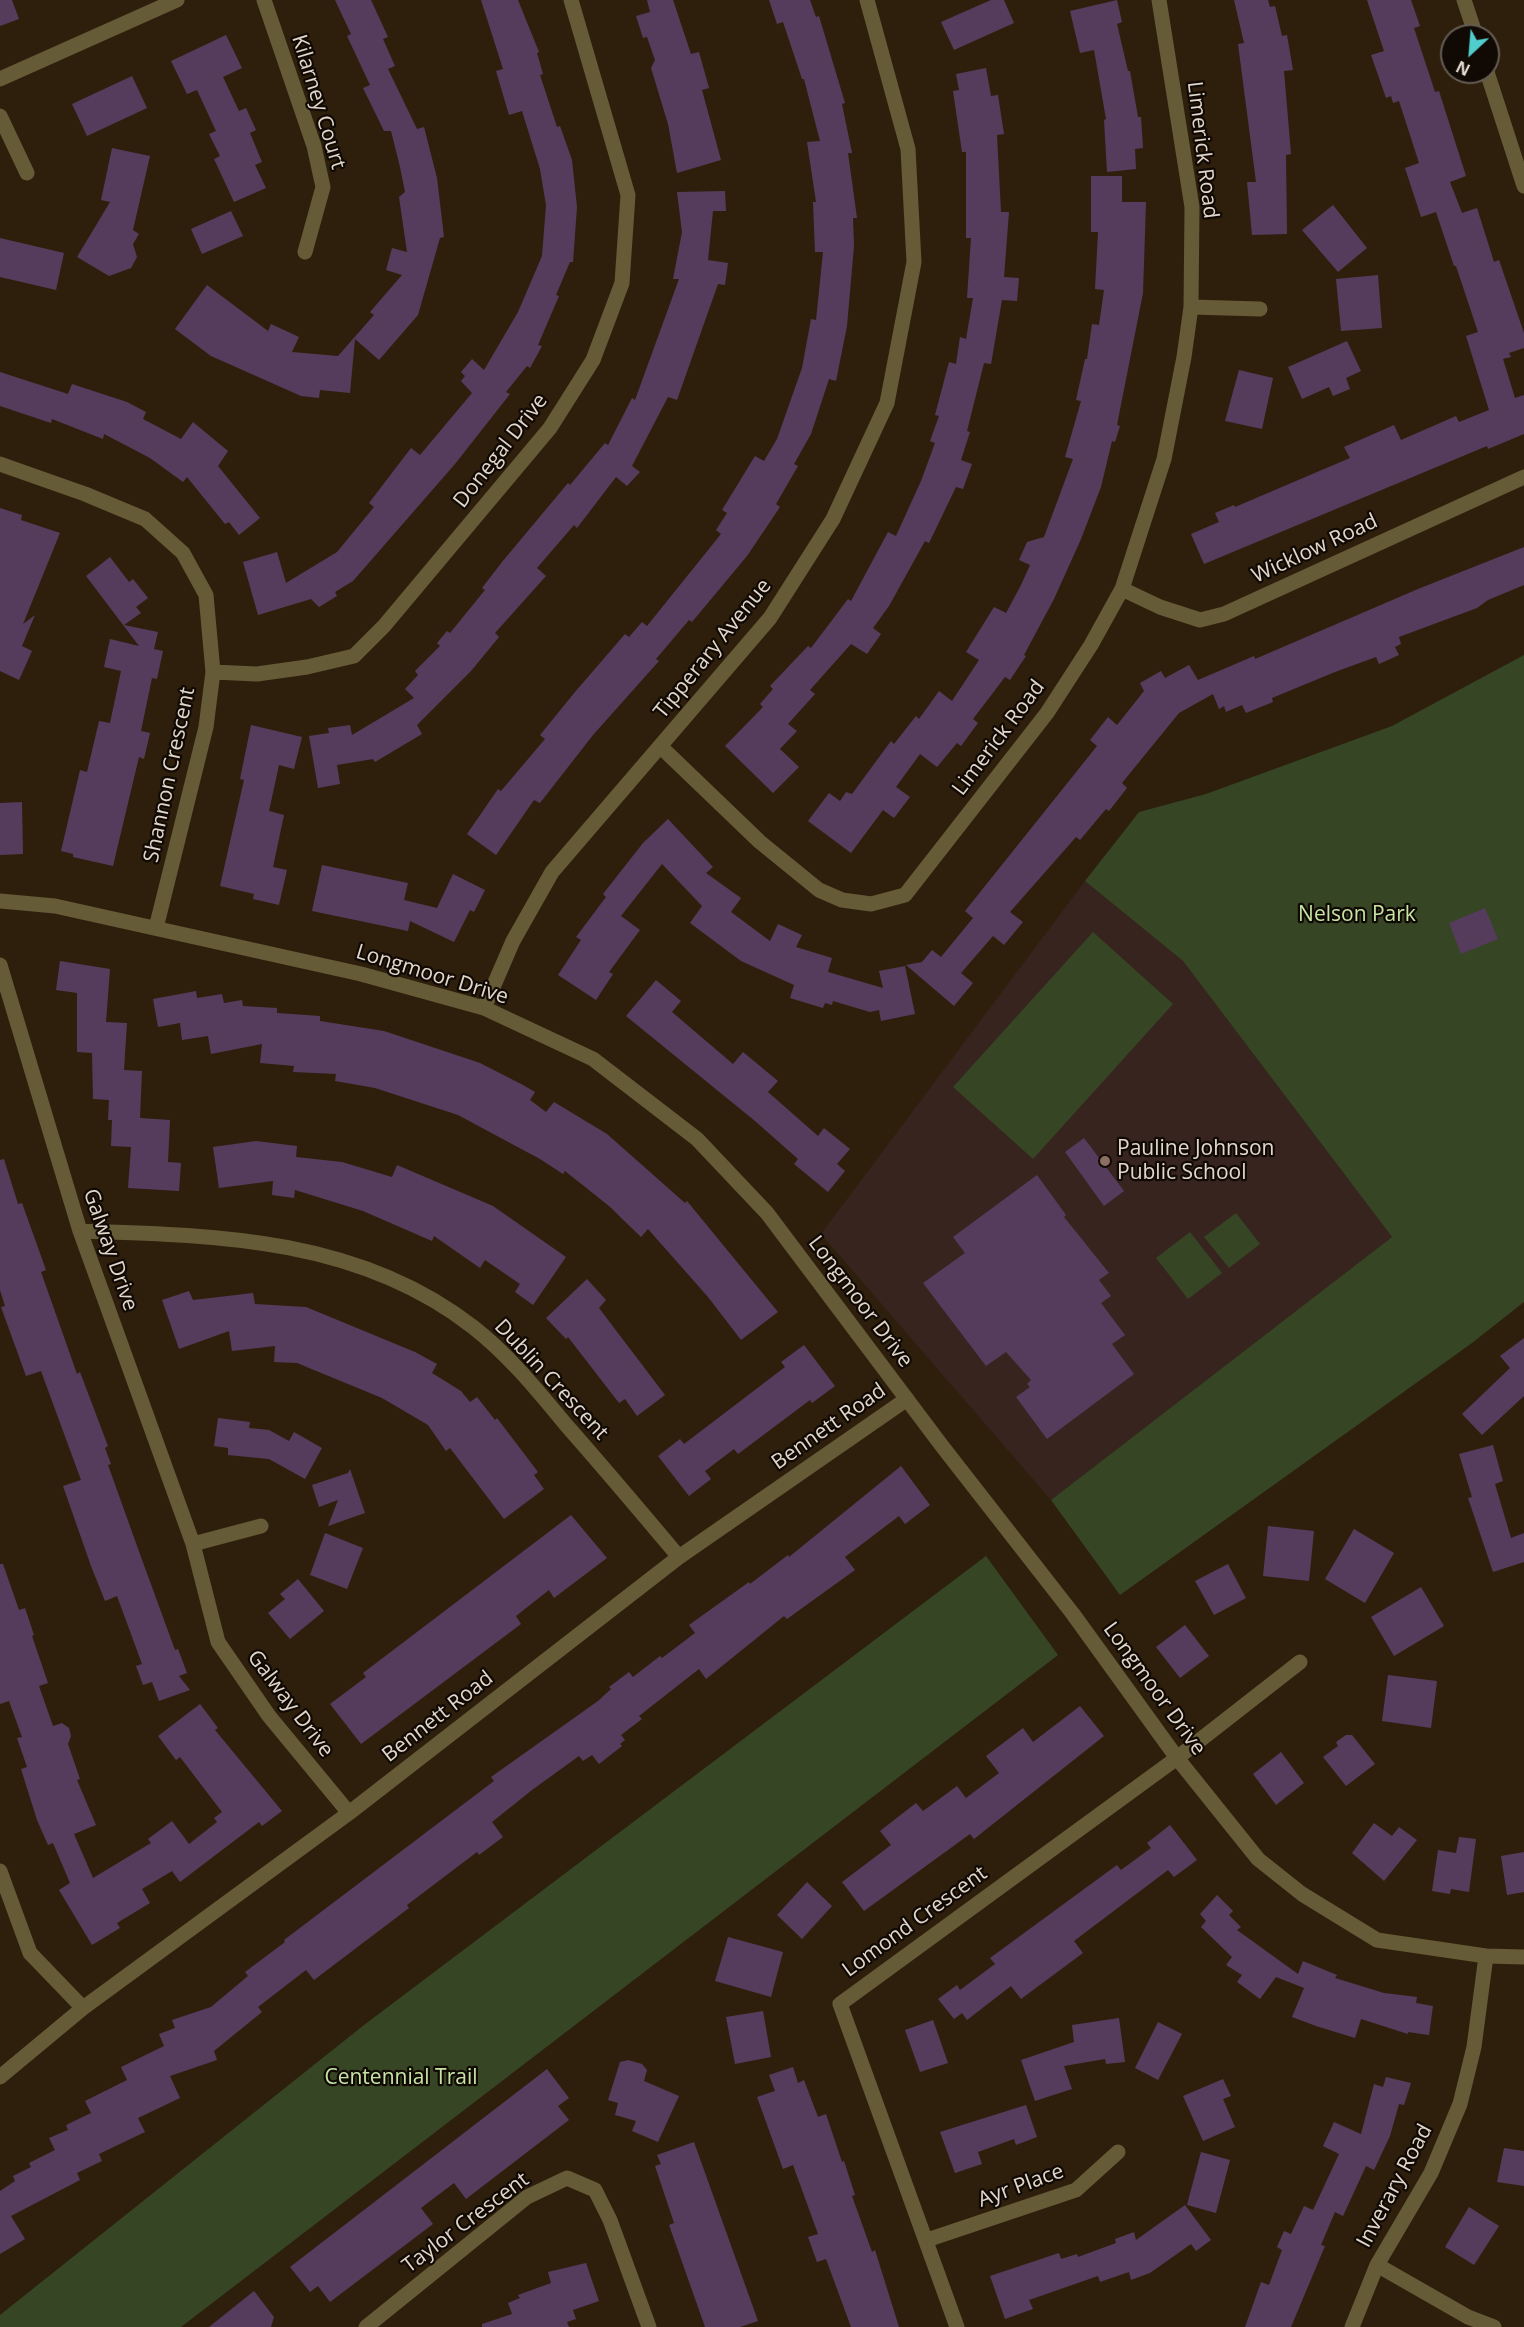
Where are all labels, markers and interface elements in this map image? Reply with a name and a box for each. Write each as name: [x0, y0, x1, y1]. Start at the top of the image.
north arrow: [1440, 24, 1500, 84]
street label: Kilarney Court: [286, 32, 350, 172]
text: N: [1452, 56, 1474, 81]
street label: Limerick Road: [1181, 80, 1223, 220]
street label: Donegal Drive: [449, 389, 553, 513]
street label: Wicklow Road: [1248, 509, 1382, 589]
street label: Tipperary Avenue: [649, 574, 777, 724]
street label: Limerick Road: [947, 675, 1051, 801]
street label: Shannon Crescent: [139, 685, 201, 865]
park label: Nelson Park: [1298, 902, 1416, 928]
street label: Longmoor Drive: [353, 940, 511, 1010]
place label: Pauline Johnson Public School: [1117, 1136, 1274, 1186]
marker: Pauline Johnson Public School: [1098, 1154, 1112, 1168]
street label: Galway Drive: [77, 1186, 143, 1314]
street label: Longmoor Drive: [802, 1231, 918, 1373]
street label: Dublin Crescent: [489, 1314, 613, 1446]
street label: Bennett Road: [767, 1378, 891, 1476]
street label: Longmoor Drive: [1097, 1618, 1211, 1760]
street label: Galway Drive: [242, 1645, 338, 1763]
street label: Bennett Road: [378, 1666, 498, 1768]
street label: Lomond Crescent: [838, 1861, 992, 1983]
park label: Centennial Trail: [324, 2065, 478, 2091]
street label: Inverary Road: [1352, 2120, 1438, 2252]
street label: Ayr Place: [975, 2159, 1067, 2213]
street label: Taylor Crescent: [398, 2167, 534, 2279]

